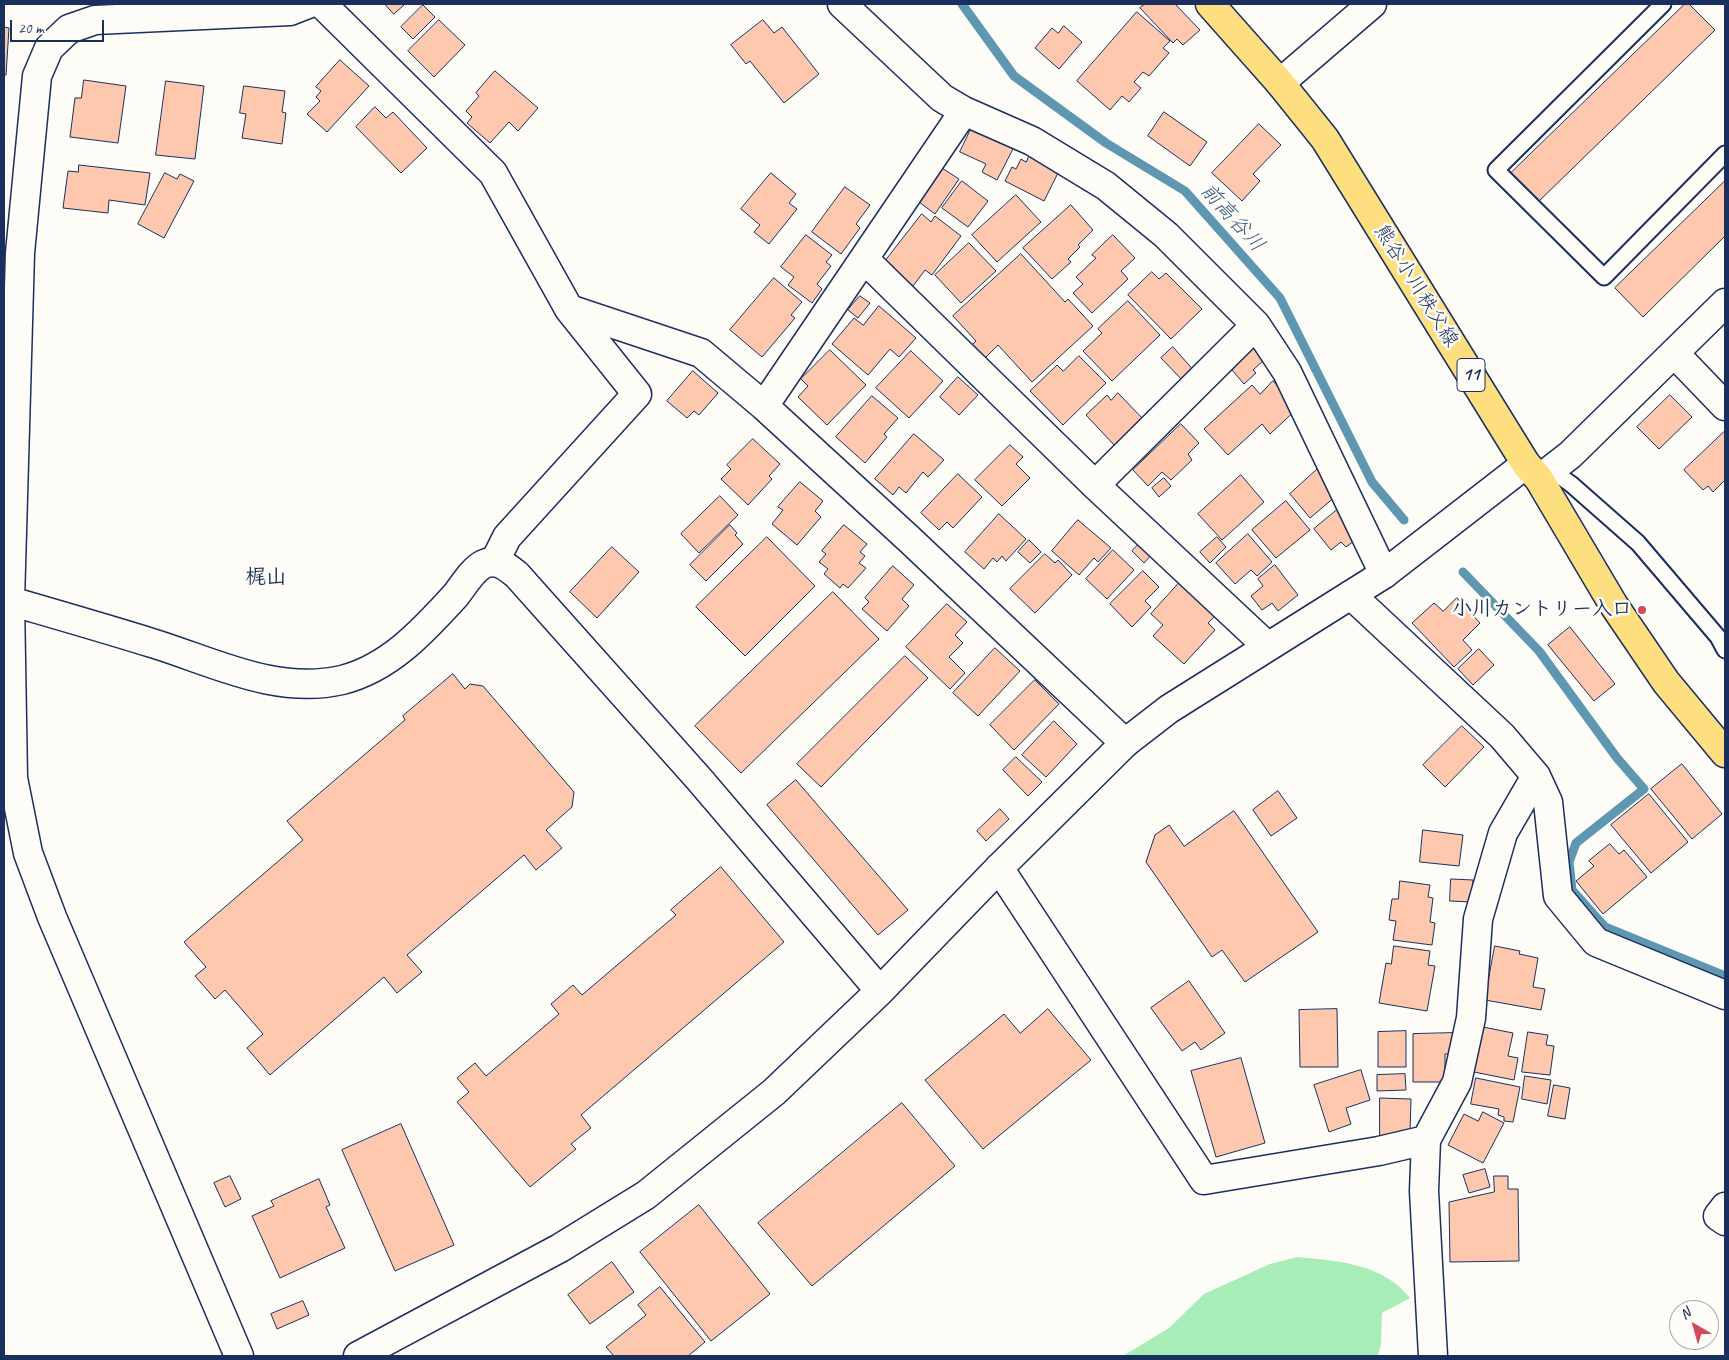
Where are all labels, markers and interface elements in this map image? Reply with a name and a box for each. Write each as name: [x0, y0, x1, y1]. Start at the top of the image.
scale bar: [12, 10, 106, 42]
text: 20 m: [18, 19, 44, 38]
water label: 前高谷川: [1195, 178, 1269, 258]
street label: 熊谷小川秩父線: [1369, 220, 1463, 352]
road number: 11: [1457, 358, 1485, 392]
district label: 梶山: [245, 564, 287, 590]
place label: 小川カントリー入口: [1452, 598, 1632, 622]
marker: 小川カントリー入口: [1636, 604, 1648, 616]
north arrow: [1669, 1300, 1719, 1350]
text: N: [1676, 1304, 1694, 1323]

